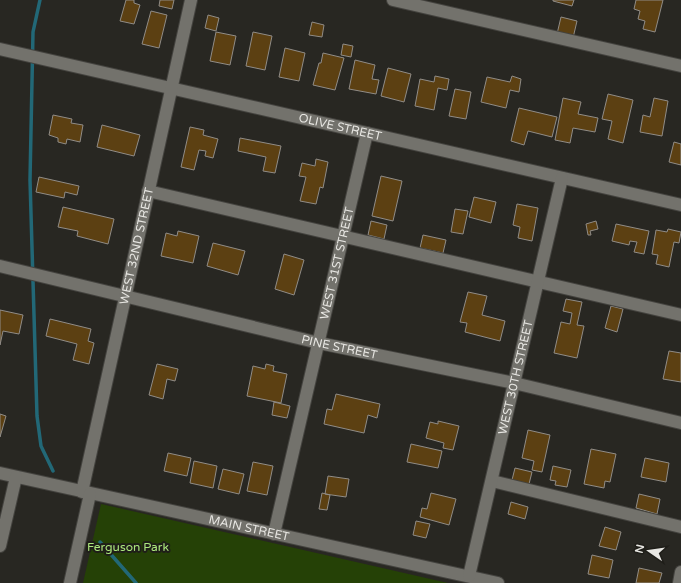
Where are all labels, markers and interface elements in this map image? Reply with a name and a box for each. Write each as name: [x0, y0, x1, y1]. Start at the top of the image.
street label: OLIVE STREET: [297, 111, 384, 143]
street label: WEST 32ND STREET: [117, 185, 156, 306]
street label: WEST 31ST STREET: [317, 205, 357, 321]
street label: WEST 30TH STREET: [495, 318, 536, 436]
street label: PINE STREET: [300, 332, 379, 362]
street label: MAIN STREET: [207, 512, 291, 544]
north arrow: [629, 531, 669, 571]
park label: Ferguson Park: [87, 540, 169, 554]
text: N: [632, 543, 647, 555]

